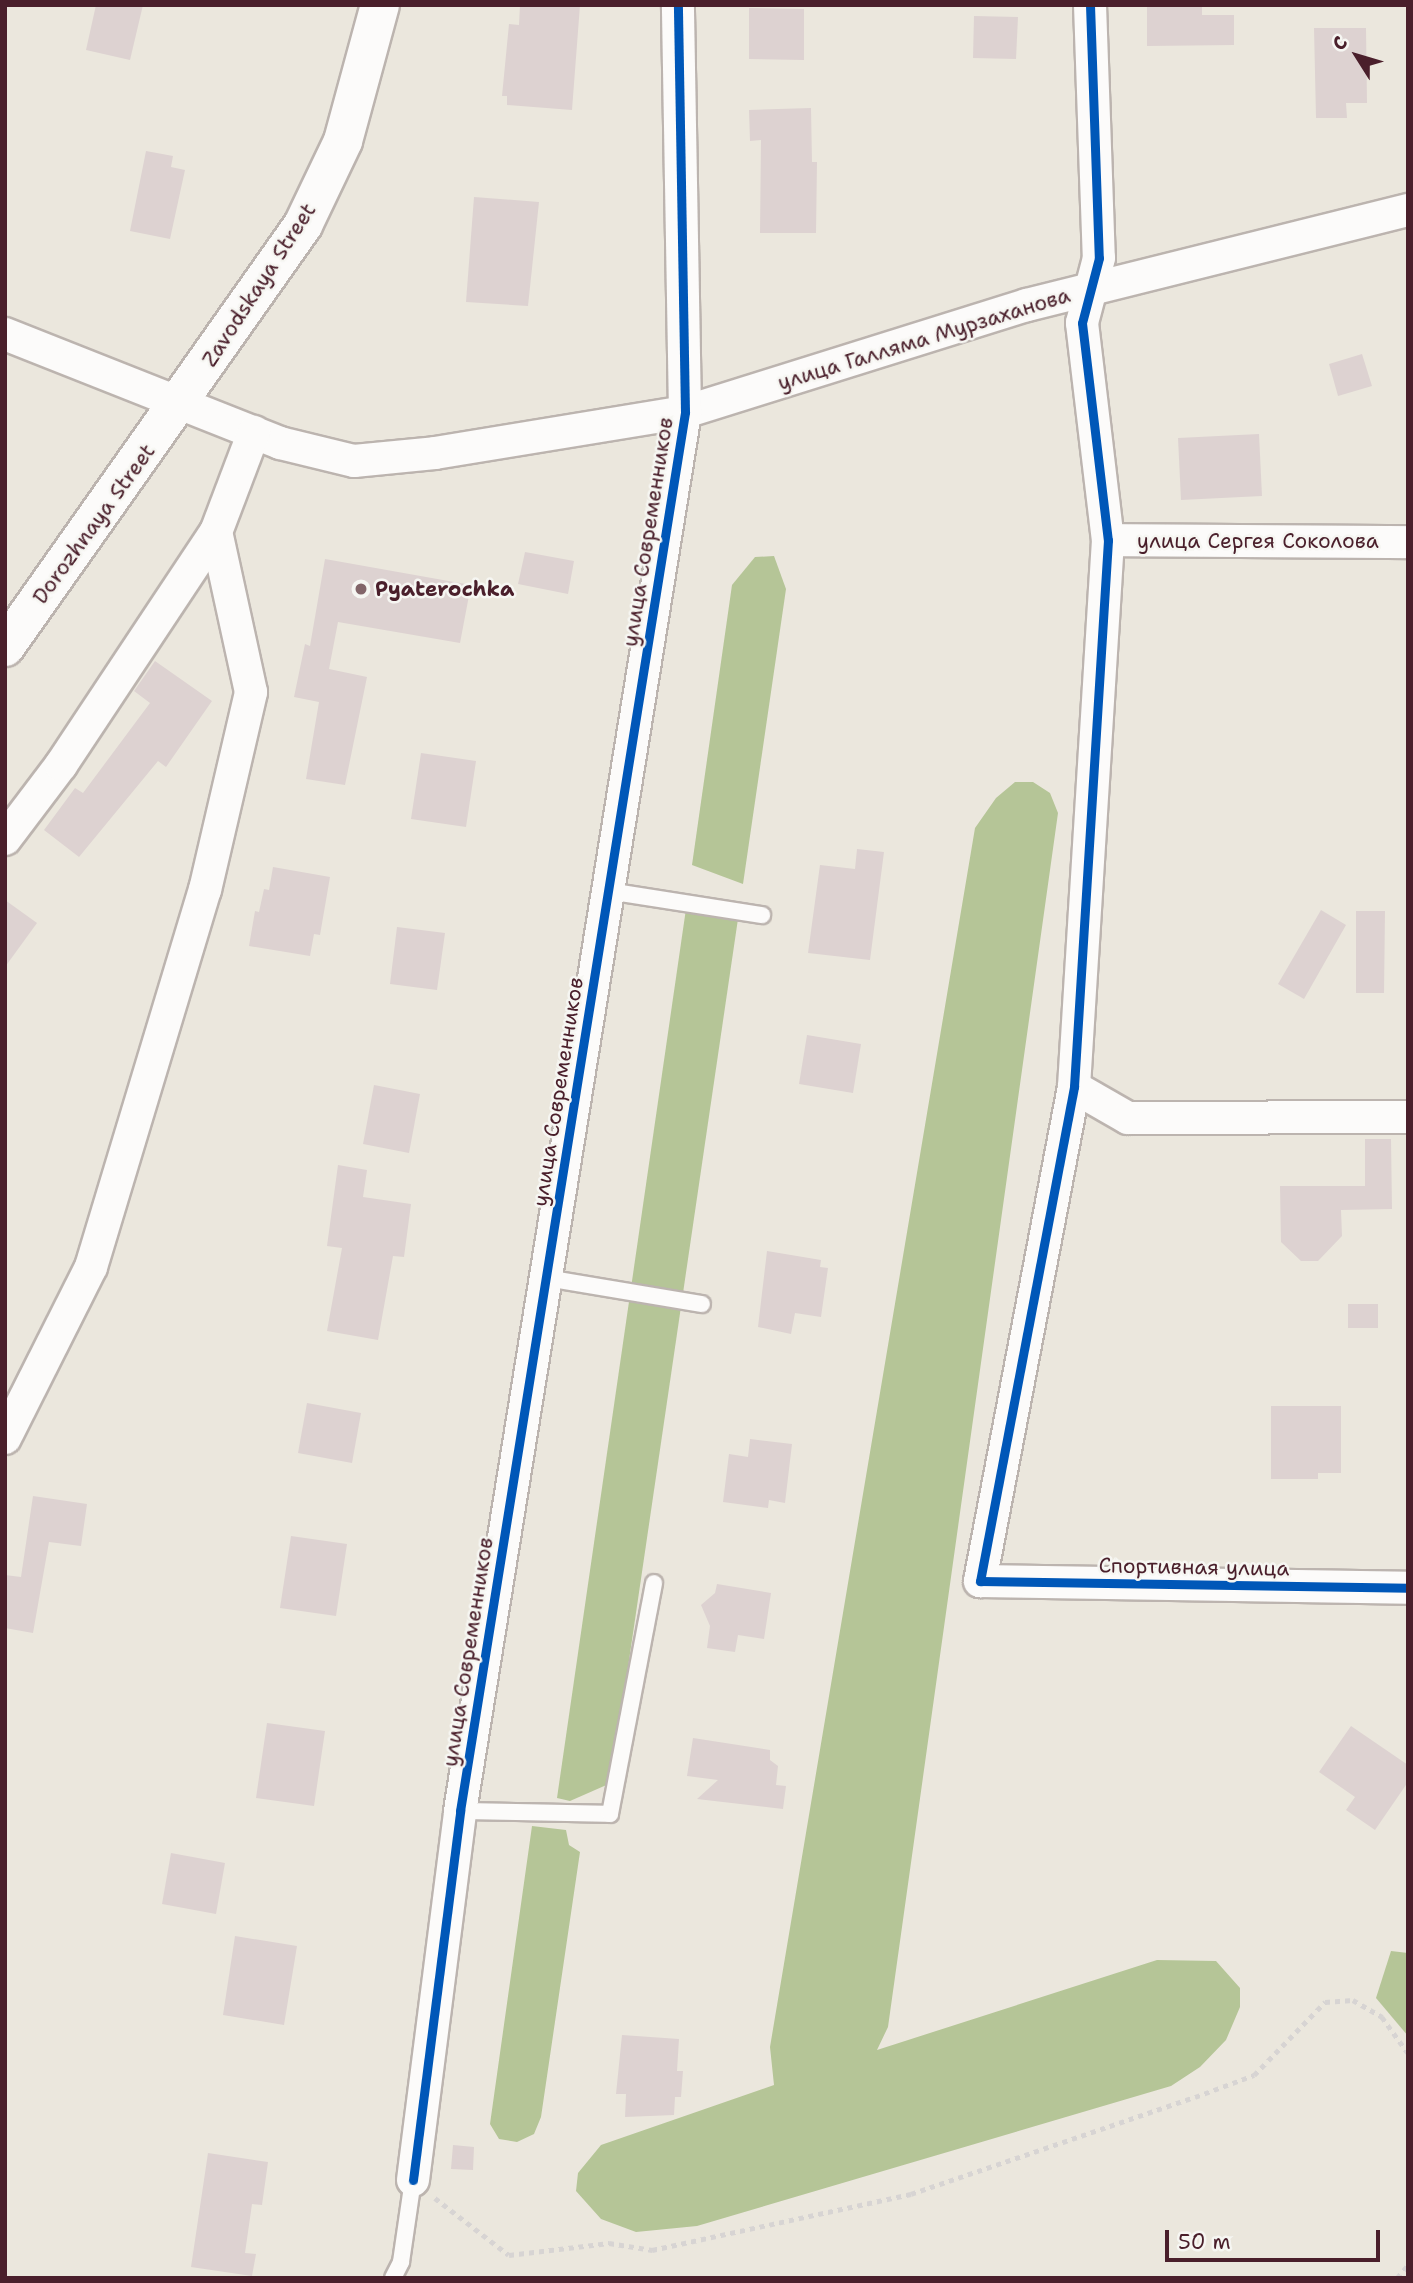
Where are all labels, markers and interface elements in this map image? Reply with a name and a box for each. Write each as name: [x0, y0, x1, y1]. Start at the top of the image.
north arrow: [1322, 21, 1392, 91]
text: С: [1326, 31, 1353, 55]
street label: Zavodskaya Street: [197, 199, 321, 371]
street label: улица Галляма Мурзаханова: [775, 282, 1073, 396]
street label: улица Современников: [617, 416, 679, 648]
street label: Dorozhnaya Street: [28, 439, 160, 609]
street label: улица Сергея Соколова: [1137, 528, 1379, 554]
place label: Pyaterochka: [375, 576, 514, 602]
marker: Pyaterochka: [353, 581, 369, 597]
street label: улица Современников: [527, 976, 589, 1208]
street label: улица Современников: [437, 1536, 499, 1768]
street label: Спортивная улица: [1098, 1553, 1290, 1581]
scale bar: [1168, 2216, 1383, 2260]
text: 50 m: [1178, 2228, 1231, 2256]

